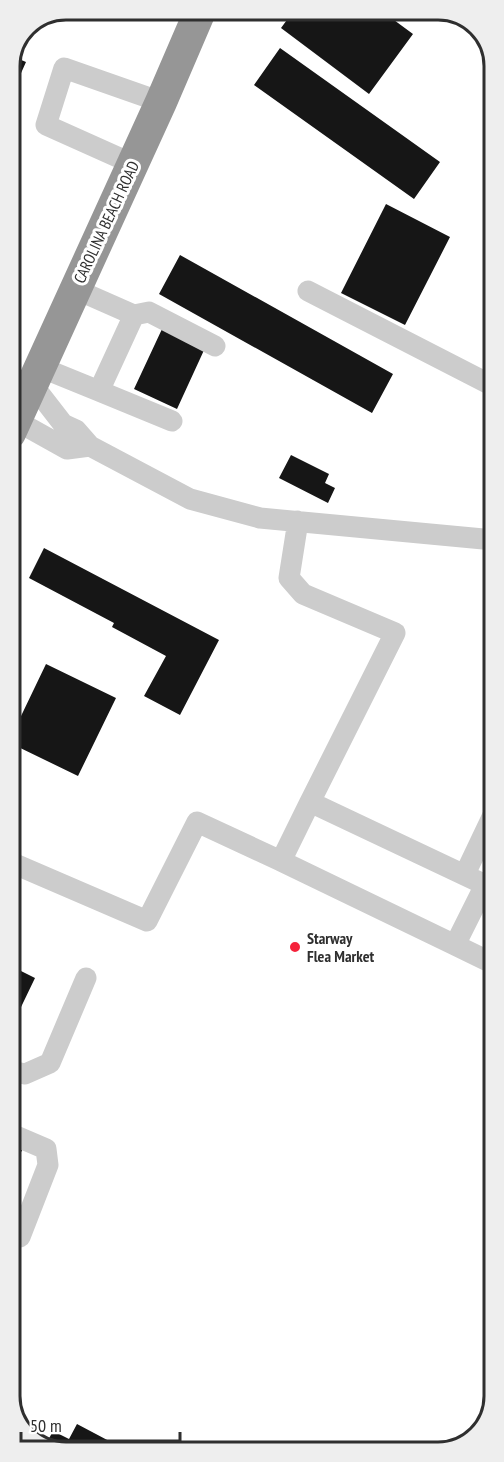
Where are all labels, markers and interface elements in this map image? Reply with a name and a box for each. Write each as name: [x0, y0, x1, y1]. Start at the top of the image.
street label: CAROLINA BEACH ROAD: [69, 158, 143, 286]
place label: Starway Flea Market: [307, 928, 375, 966]
marker: Starway Flea Market: [288, 940, 302, 954]
scale bar: [21, 1405, 180, 1443]
text: 50 m: [30, 1414, 62, 1437]

